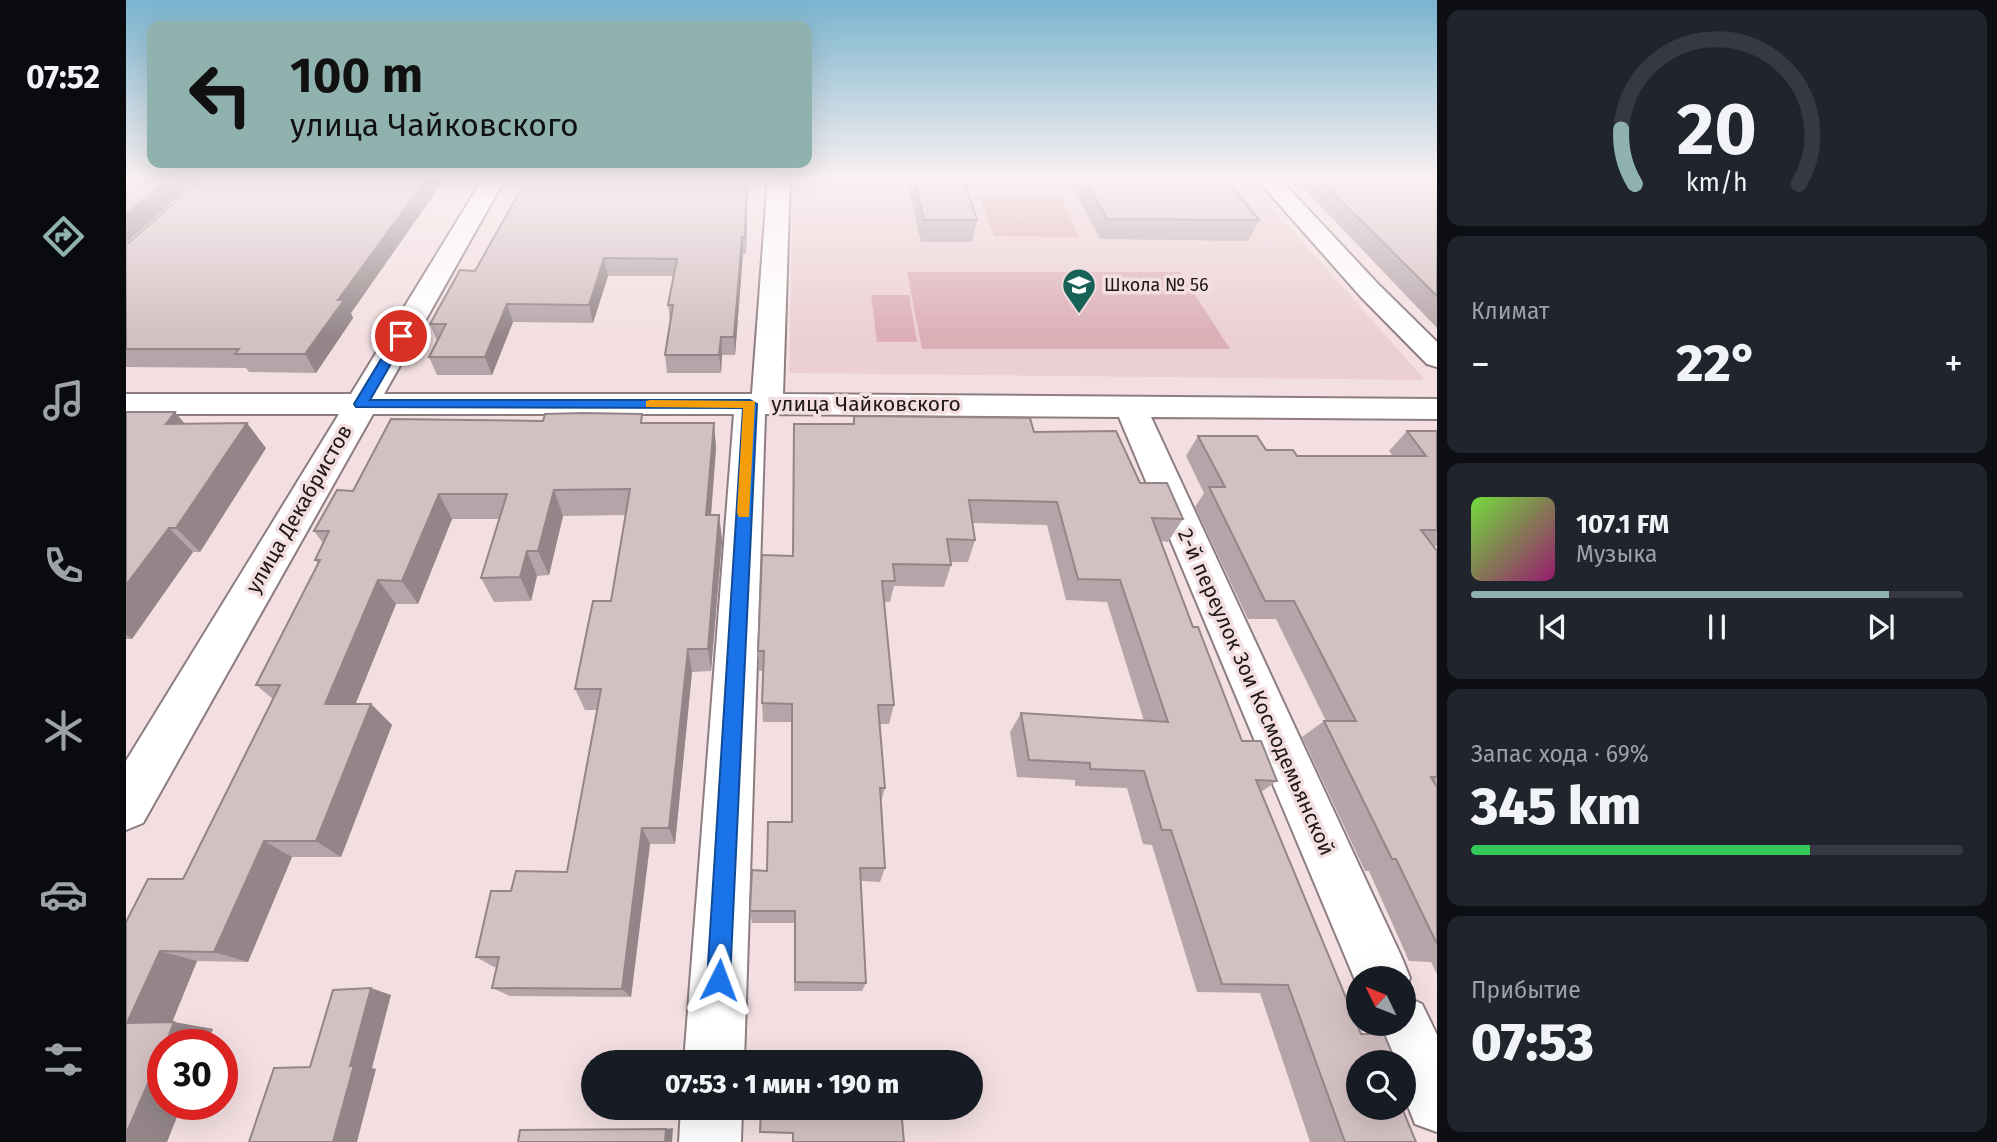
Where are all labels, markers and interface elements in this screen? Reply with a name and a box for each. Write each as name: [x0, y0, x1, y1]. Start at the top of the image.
text: 100 m: [290, 46, 423, 105]
icon: left: [175, 49, 266, 140]
text: 07:52: [26, 58, 100, 96]
text: 20: [1677, 87, 1757, 174]
text: улица Чайковского: [290, 106, 579, 144]
text: km/h: [1686, 168, 1748, 198]
icon: directions: [39, 212, 88, 261]
school or university icon: Школа № 56: [1060, 266, 1098, 315]
place label: Школа № 56: [1104, 274, 1209, 296]
text: Климат: [1471, 297, 1549, 325]
pin: [371, 306, 431, 366]
icon: arrive: [382, 317, 420, 355]
text: 22°: [1676, 332, 1758, 395]
text: −: [1471, 341, 1490, 387]
text: +: [1944, 341, 1963, 387]
icon: music: [39, 376, 88, 425]
street label: улица Чайковского: [771, 391, 961, 417]
street label: улица Декабристов: [240, 420, 358, 598]
text: 107.1 FM: [1576, 509, 1669, 540]
street label: 2-й переулок Зои Космодемьянской: [1172, 525, 1340, 859]
text: Музыка: [1576, 540, 1657, 568]
icon: phone: [39, 541, 88, 590]
icon: previous: [1534, 608, 1572, 646]
icon: pause: [1698, 608, 1736, 646]
icon: next: [1862, 608, 1900, 646]
icon: climate: [39, 706, 88, 755]
text: Запас хода · 69%: [1471, 740, 1649, 768]
text: 345 km: [1471, 775, 1641, 838]
icon: car: [39, 870, 88, 919]
position arrow: [682, 943, 756, 1017]
north arrow: [1346, 966, 1416, 1036]
map controls: [1346, 966, 1416, 1120]
text: Прибытие: [1471, 976, 1581, 1004]
text: 07:53: [1471, 1011, 1594, 1074]
speed limit sign: 30: [147, 1029, 238, 1120]
icon: filters: [39, 1035, 88, 1084]
button: search: [1346, 1050, 1416, 1120]
text: 07:53 · 1 мин · 190 m: [665, 1069, 899, 1100]

